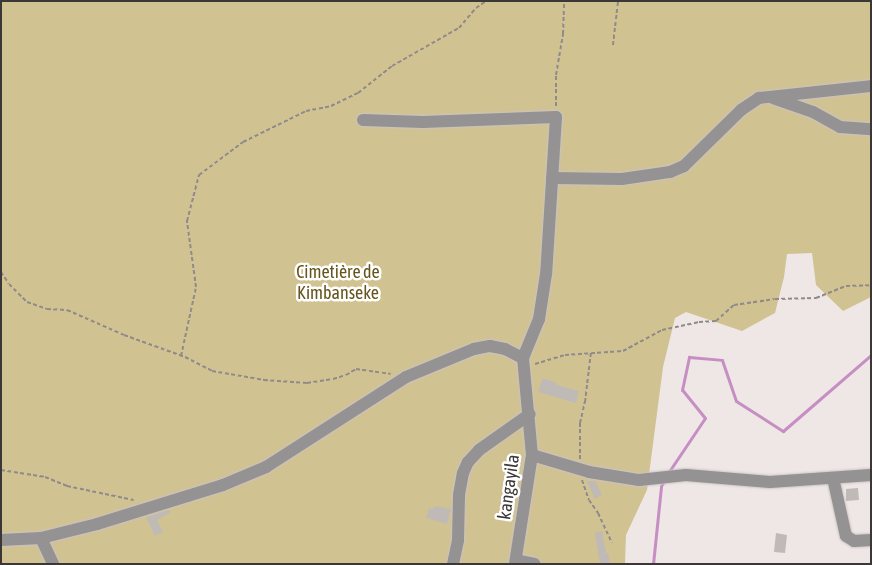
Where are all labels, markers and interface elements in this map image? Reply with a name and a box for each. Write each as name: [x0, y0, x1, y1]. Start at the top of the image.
park label: Cimetière de Kimbanseke: [296, 262, 380, 304]
street label: kangayila: [494, 453, 524, 521]

